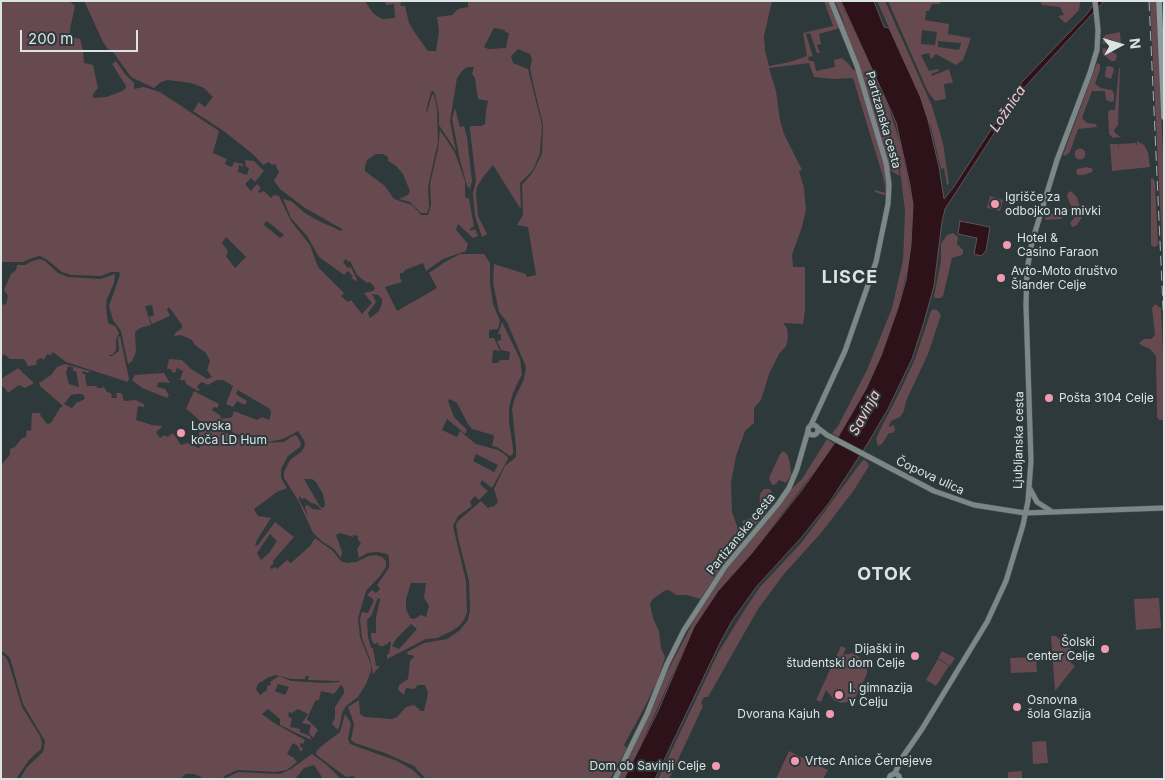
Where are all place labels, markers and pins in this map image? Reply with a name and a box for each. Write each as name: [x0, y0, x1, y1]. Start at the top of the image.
place label: Igrišče za odbojko na mivki: [1005, 190, 1101, 218]
marker: Igrišče za odbojko na mivki: [989, 198, 1001, 210]
place label: Hotel & Casino Faraon: [1017, 231, 1098, 259]
marker: Hotel & Casino Faraon: [1001, 239, 1013, 251]
place label: Avto-Moto društvo Šlander Celje: [1011, 264, 1117, 292]
marker: Avto-Moto društvo Šlander Celje: [995, 272, 1007, 284]
place label: Pošta 3104 Celje: [1059, 391, 1154, 405]
marker: Pošta 3104 Celje: [1043, 392, 1055, 404]
place label: Lovska koča LD Hum: [191, 419, 267, 447]
marker: Lovska koča LD Hum: [175, 427, 187, 439]
place label: Šolski center Celje: [1027, 635, 1095, 663]
place label: Dijaški in študentski dom Celje: [786, 642, 905, 670]
marker: Šolski center Celje: [1099, 643, 1111, 655]
marker: Dijaški in študentski dom Celje: [909, 650, 921, 662]
place label: I. gimnazija v Celju: [849, 681, 913, 709]
marker: I. gimnazija v Celju: [833, 689, 845, 701]
place label: Osnovna šola Glazija: [1027, 693, 1091, 721]
marker: Osnovna šola Glazija: [1011, 701, 1023, 713]
place label: Dvorana Kajuh: [737, 707, 820, 721]
marker: Dvorana Kajuh: [824, 708, 836, 720]
place label: Vrtec Anice Černejeve: [805, 754, 932, 768]
marker: Vrtec Anice Černejeve: [789, 755, 801, 767]
place label: Dom ob Savinji Celje: [590, 759, 706, 773]
marker: Dom ob Savinji Celje: [710, 760, 722, 772]

